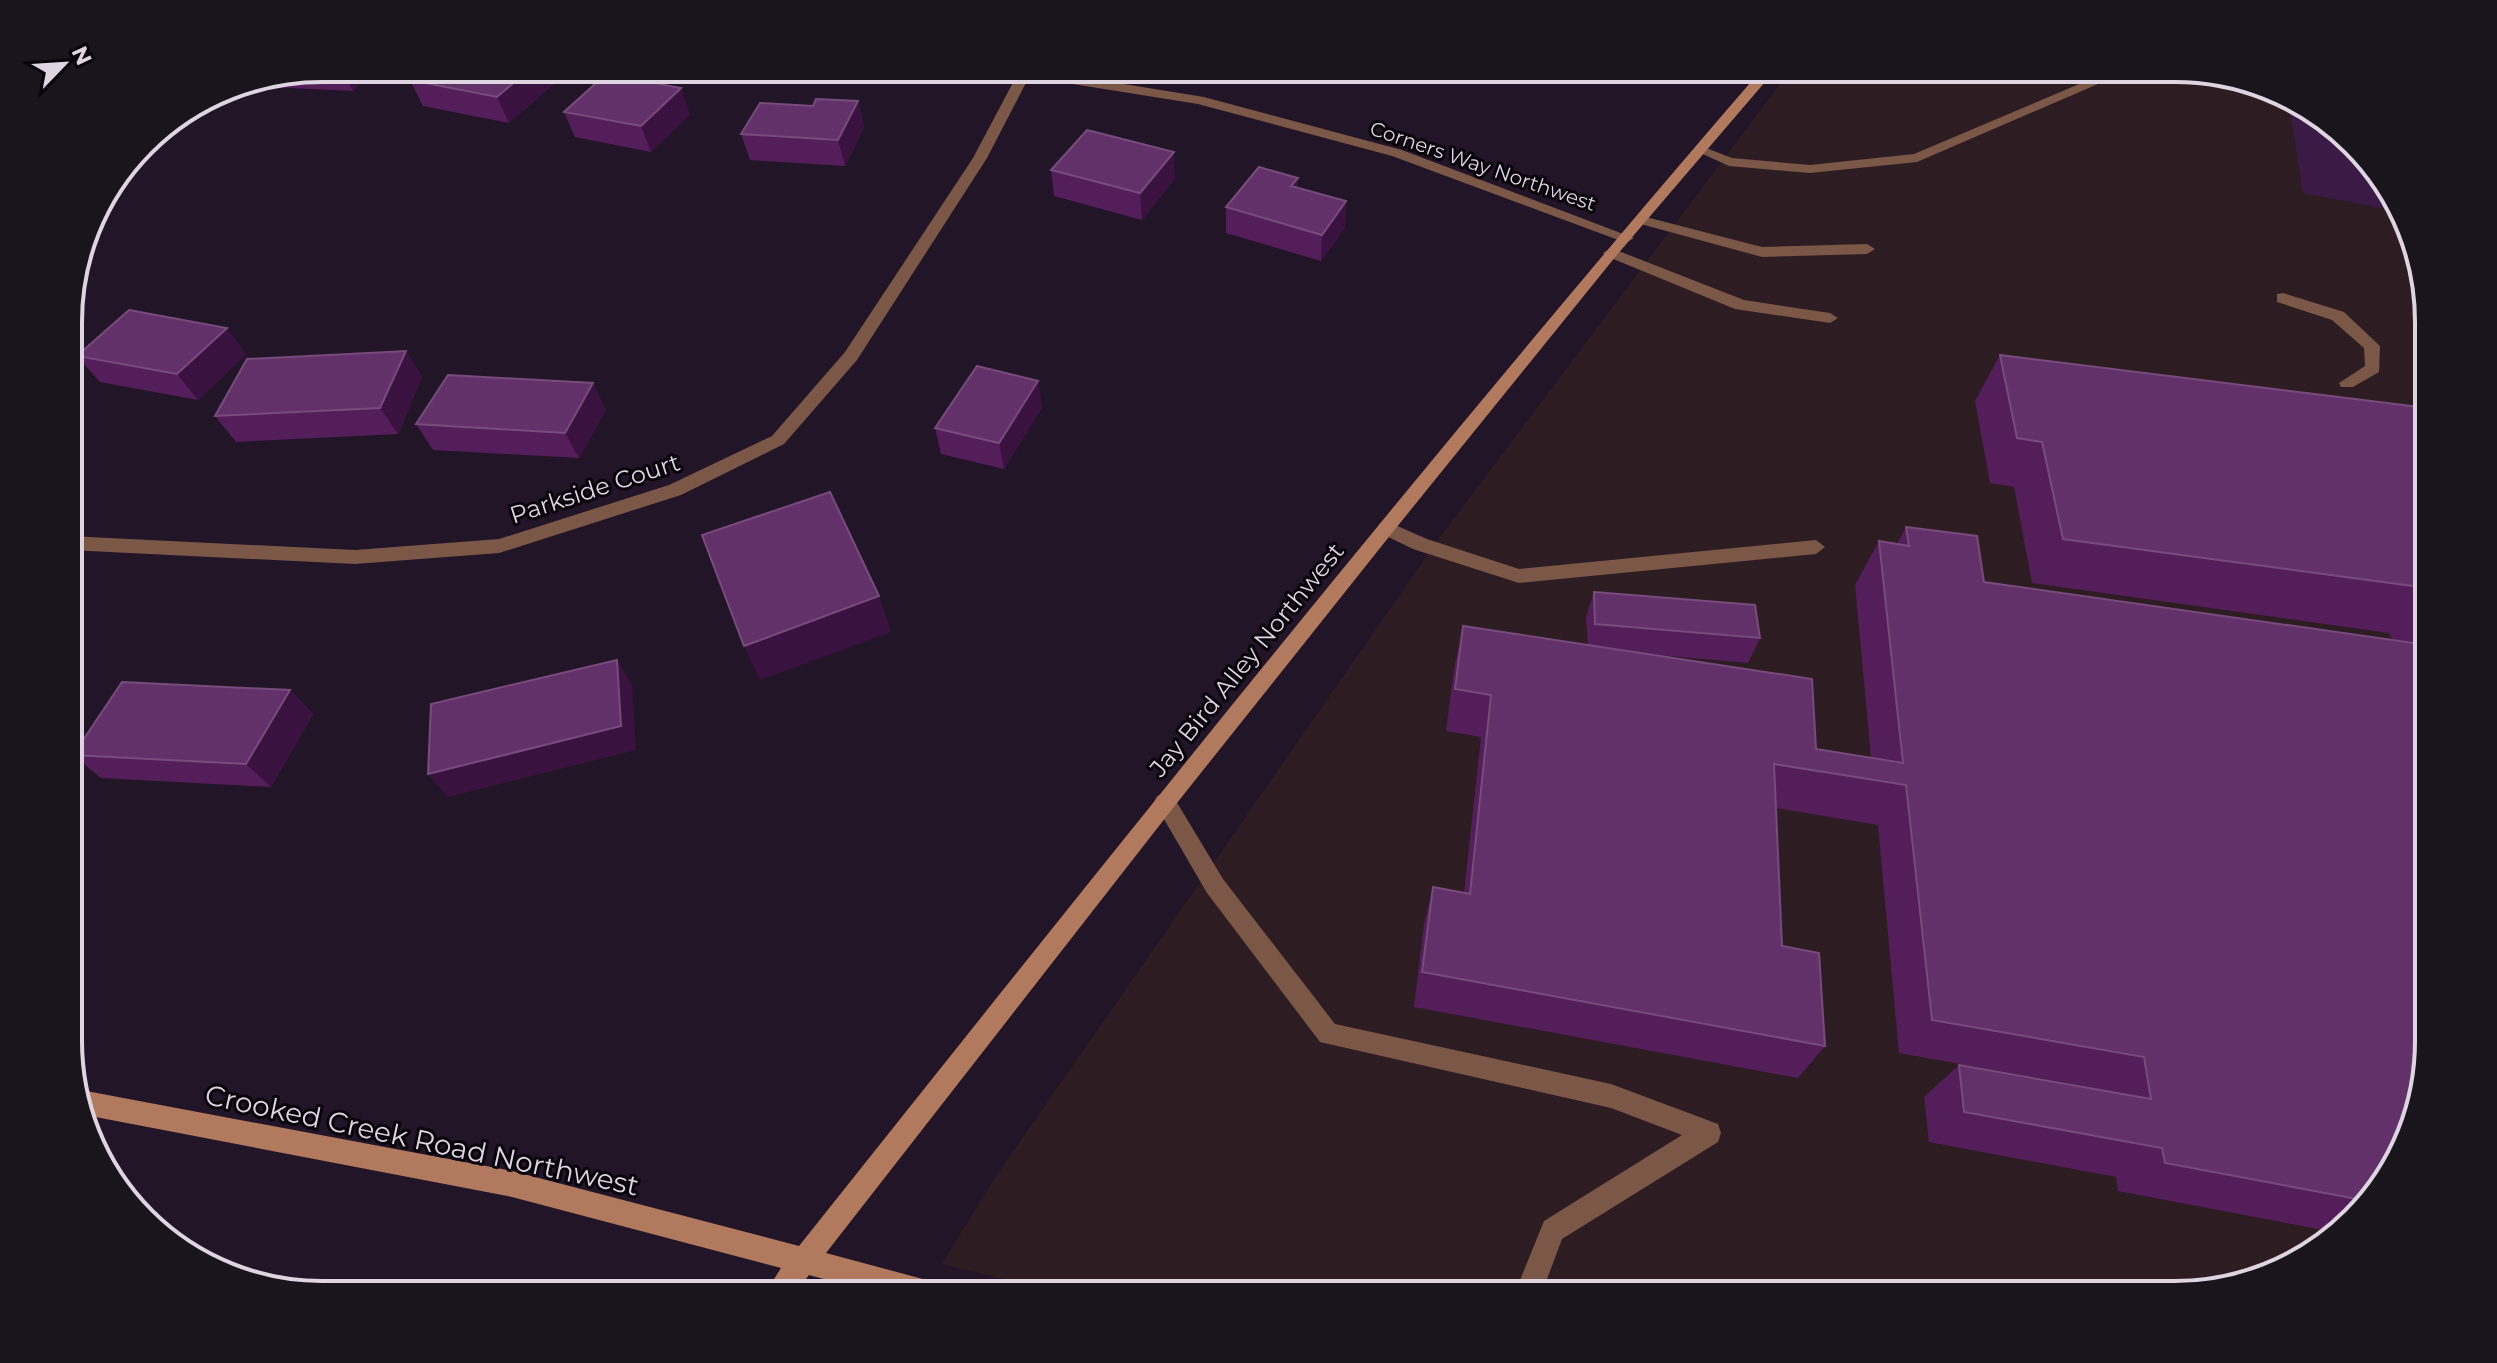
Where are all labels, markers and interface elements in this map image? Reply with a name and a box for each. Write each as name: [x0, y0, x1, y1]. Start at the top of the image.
north arrow: [24, 24, 104, 104]
text: N: [66, 42, 98, 70]
street label: Corners Way Northwest: [1367, 116, 1599, 216]
street label: Parkside Court: [506, 447, 684, 530]
street label: Jay Bird Alley Northwest: [1143, 537, 1350, 783]
street label: Crooked Creek Road Northwest: [202, 1077, 642, 1203]

